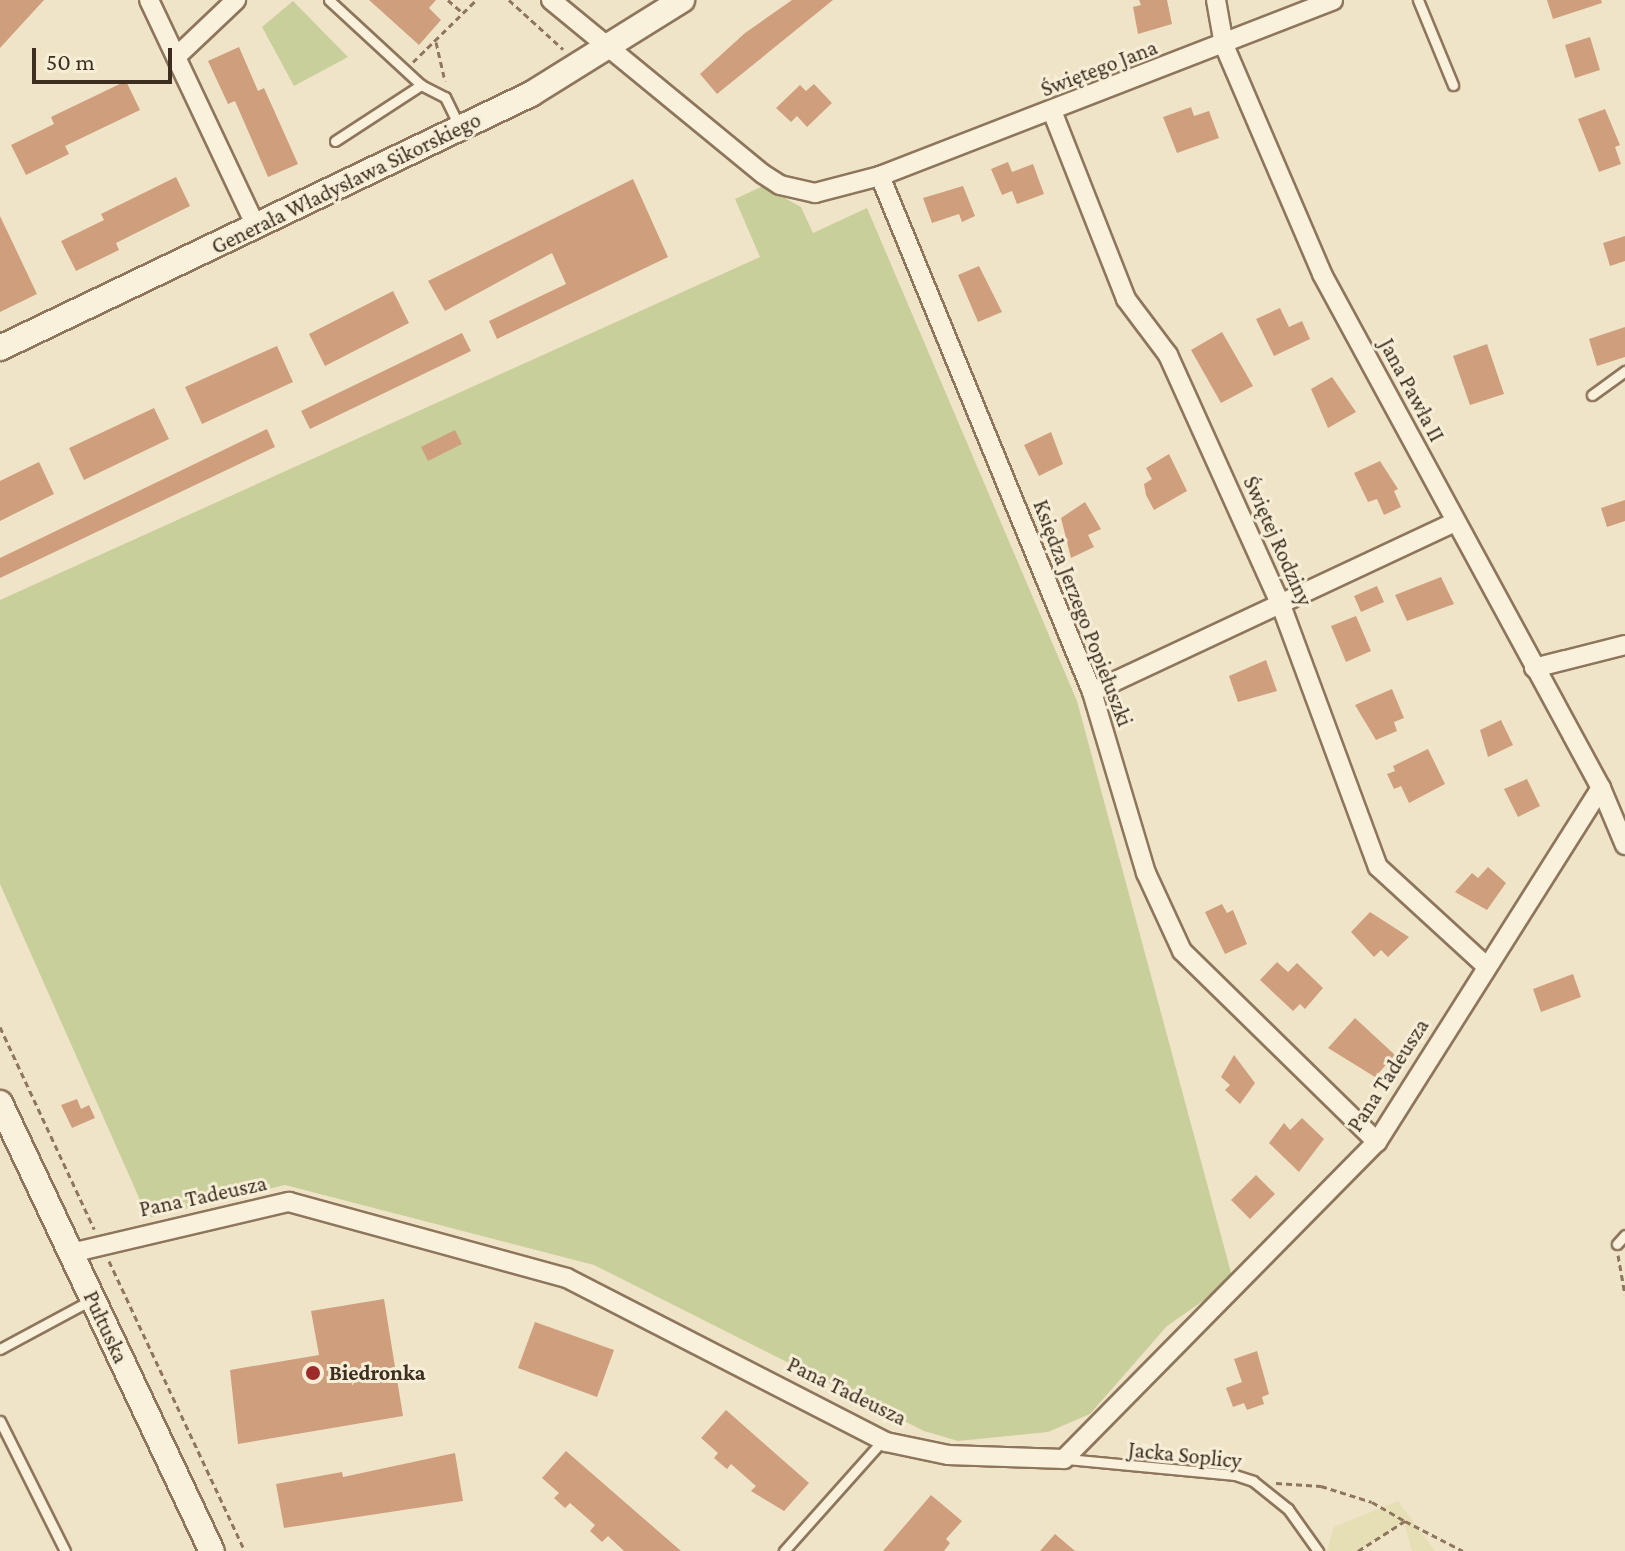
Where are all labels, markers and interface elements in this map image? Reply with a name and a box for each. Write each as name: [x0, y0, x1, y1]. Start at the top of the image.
scale bar: [36, 32, 176, 82]
street label: Świętego Jana: [1037, 34, 1161, 102]
text: 50 m: [46, 48, 95, 75]
street label: Generała Władysława Sikorskiego: [207, 106, 485, 260]
street label: Jana Pawła II: [1374, 334, 1450, 446]
street label: Świętej Rodziny: [1238, 472, 1318, 610]
street label: Księdza Jerzego Popiełuszki: [1028, 496, 1138, 730]
street label: Pana Tadeusza: [1342, 1014, 1434, 1136]
street label: Pana Tadeusza: [137, 1170, 269, 1222]
street label: Pułtuska: [78, 1287, 134, 1367]
street label: Pana Tadeusza: [783, 1351, 911, 1431]
place label: Biedronka: [329, 1360, 425, 1386]
marker: Biedronka: [304, 1364, 322, 1382]
street label: Jacka Soplicy: [1127, 1436, 1243, 1474]

